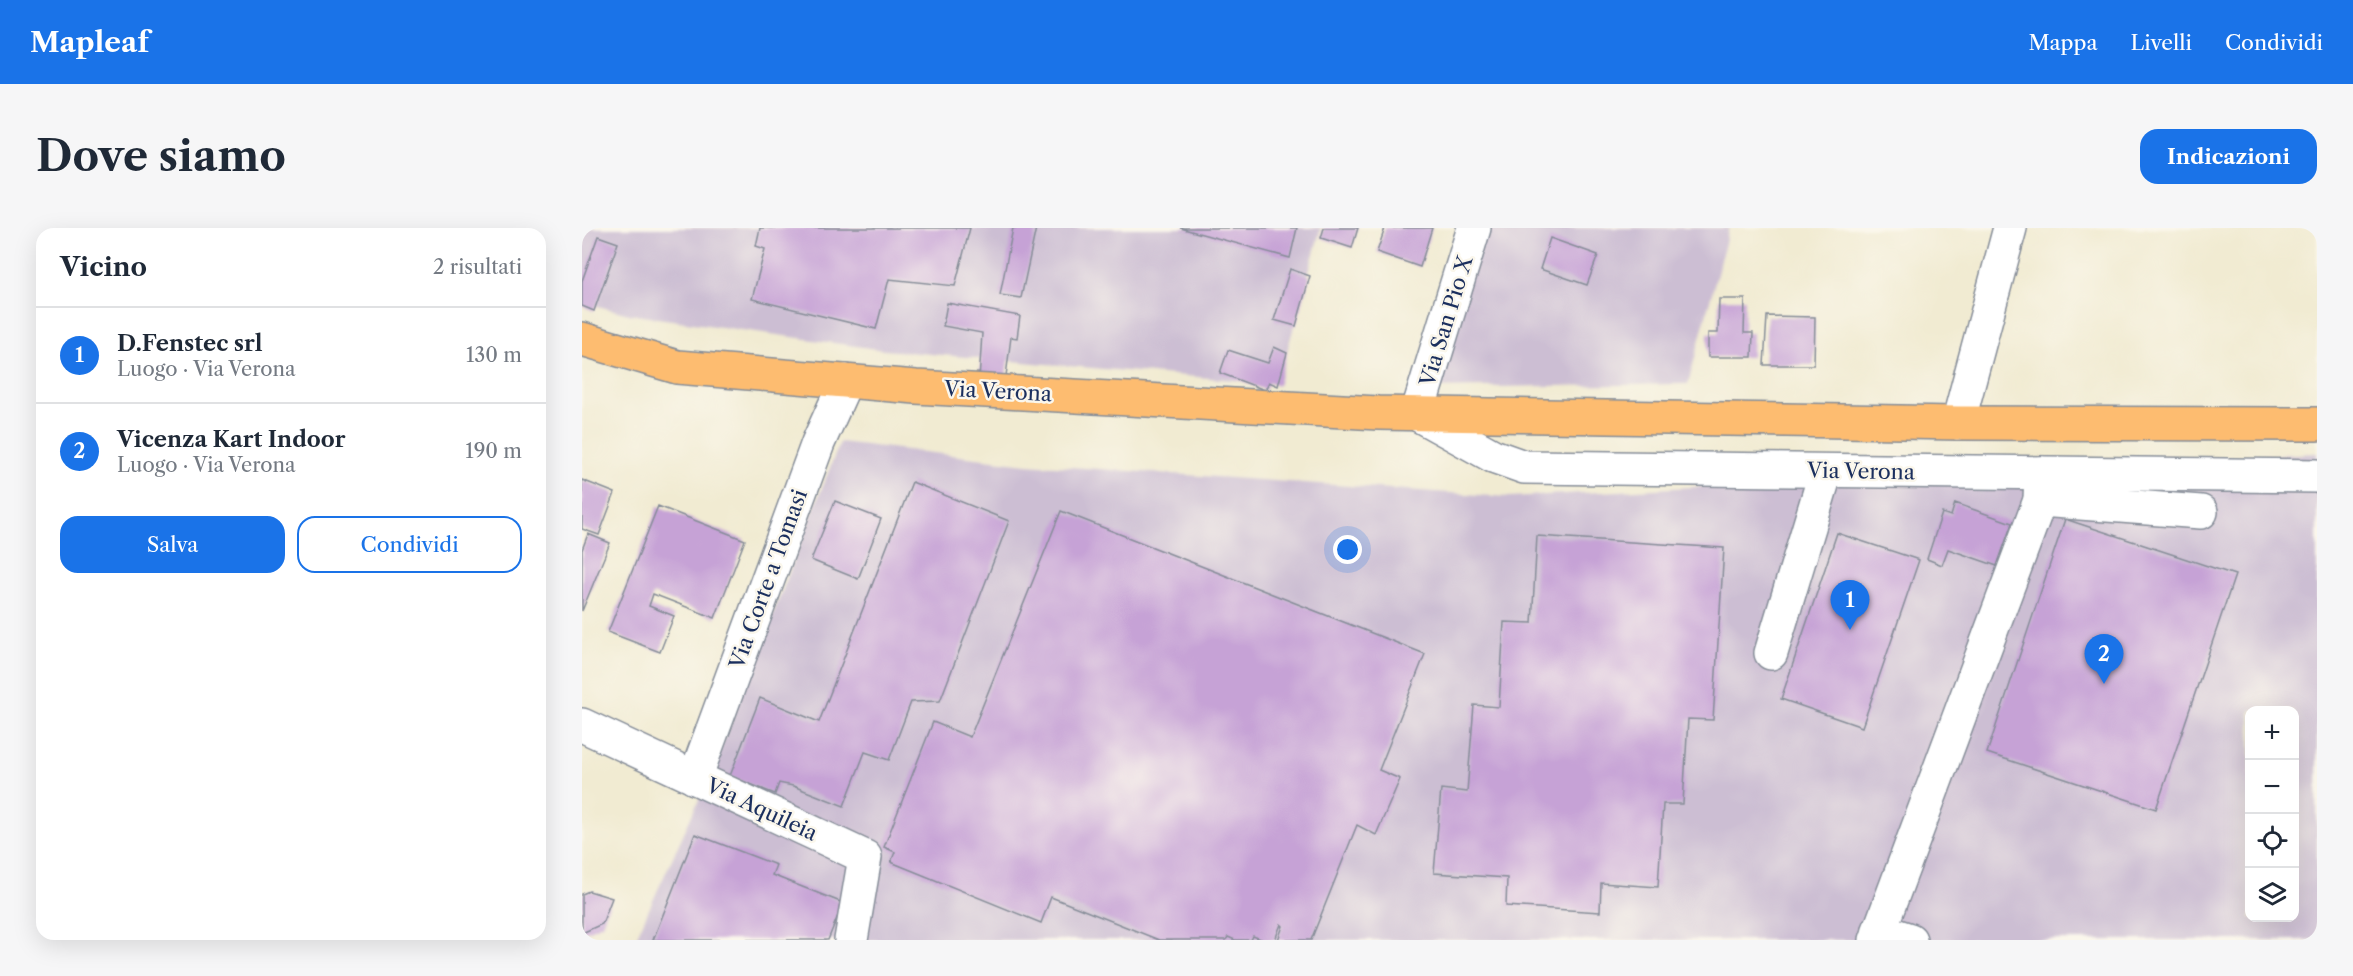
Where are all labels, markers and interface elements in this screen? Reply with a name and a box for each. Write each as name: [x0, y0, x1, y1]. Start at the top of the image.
text: Mapleaf: [30, 25, 149, 59]
text: Mappa: [2028, 30, 2098, 55]
text: Livelli: [2131, 30, 2192, 55]
text: Condividi: [2225, 30, 2323, 55]
button: Indicazioni: [2140, 129, 2317, 184]
text: Dove siamo: [36, 130, 286, 182]
text: Vicino: [60, 251, 147, 283]
street label: Via San Pio X: [1414, 252, 1478, 390]
text: 2 risultati: [433, 255, 522, 279]
text: D.Fenstec srl: [117, 330, 263, 357]
text: 1: [75, 343, 84, 367]
text: 130 m: [466, 343, 522, 367]
text: Luogo · Via Verona: [117, 357, 296, 381]
street label: Via Verona: [942, 376, 1053, 406]
text: Vicenza Kart Indoor: [117, 426, 346, 453]
text: 2: [74, 439, 85, 463]
text: 190 m: [465, 439, 522, 463]
text: Luogo · Via Verona: [117, 453, 296, 477]
street label: Via Verona: [1806, 458, 1916, 484]
street label: Via Corte a Tomasi: [724, 486, 812, 673]
button: Salva: [60, 516, 285, 573]
button: Condividi: [297, 516, 522, 573]
your location: [1333, 535, 1362, 564]
pin: 1: [1830, 580, 1870, 630]
pin: 2: [2084, 634, 2123, 684]
map controls: [2245, 706, 2299, 922]
button: +: [2245, 706, 2299, 760]
button: −: [2245, 760, 2299, 814]
street label: Via Aquileia: [701, 772, 822, 846]
button: locate: [2245, 814, 2299, 868]
button: layers: [2245, 868, 2299, 922]

